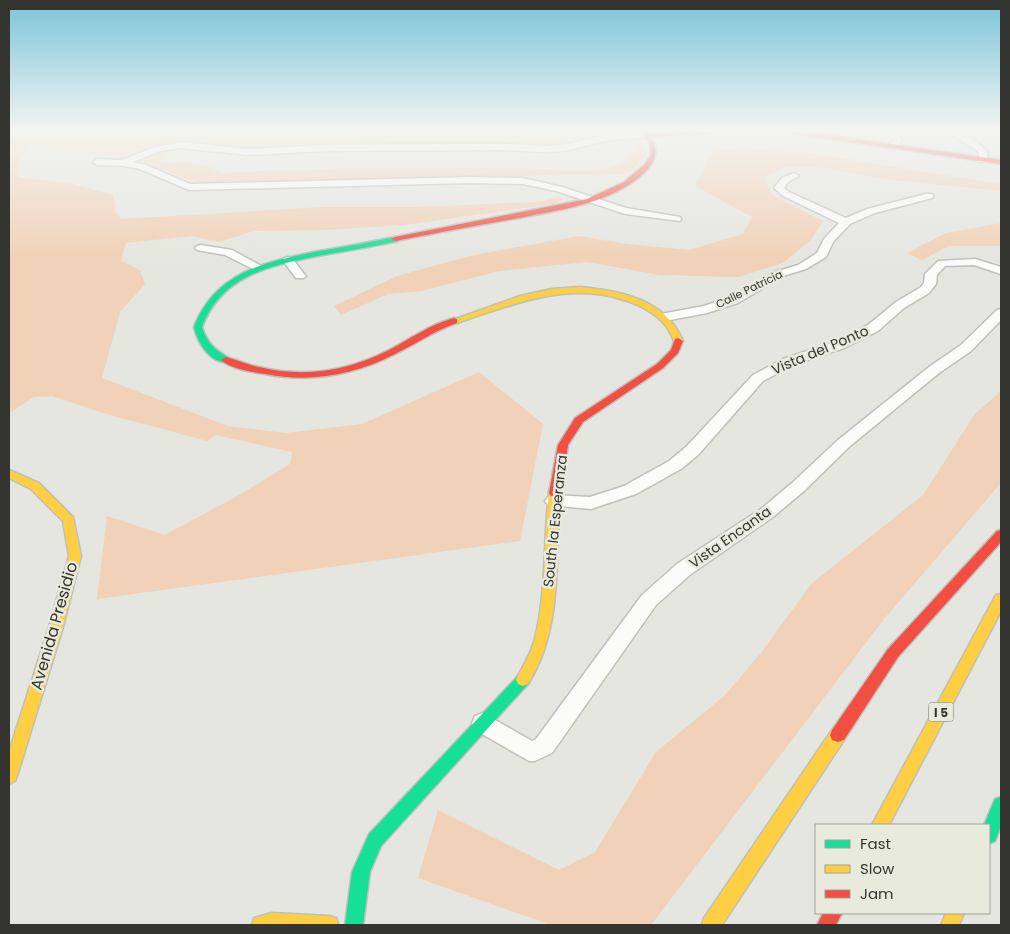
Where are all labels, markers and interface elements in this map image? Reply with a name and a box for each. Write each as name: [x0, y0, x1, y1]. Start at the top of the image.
street label: Calle Patricia: [713, 266, 785, 312]
street label: Vista del Ponto: [768, 320, 872, 380]
street label: South la Esperanza: [538, 454, 572, 588]
street label: Vista Encanta: [685, 501, 775, 573]
street label: Avenida Presidio: [25, 559, 83, 693]
road number: I 5: [928, 702, 954, 722]
legend: [815, 824, 990, 914]
text: Fast: [860, 833, 891, 854]
text: Slow: [860, 858, 895, 879]
text: Jam: [860, 883, 894, 904]

